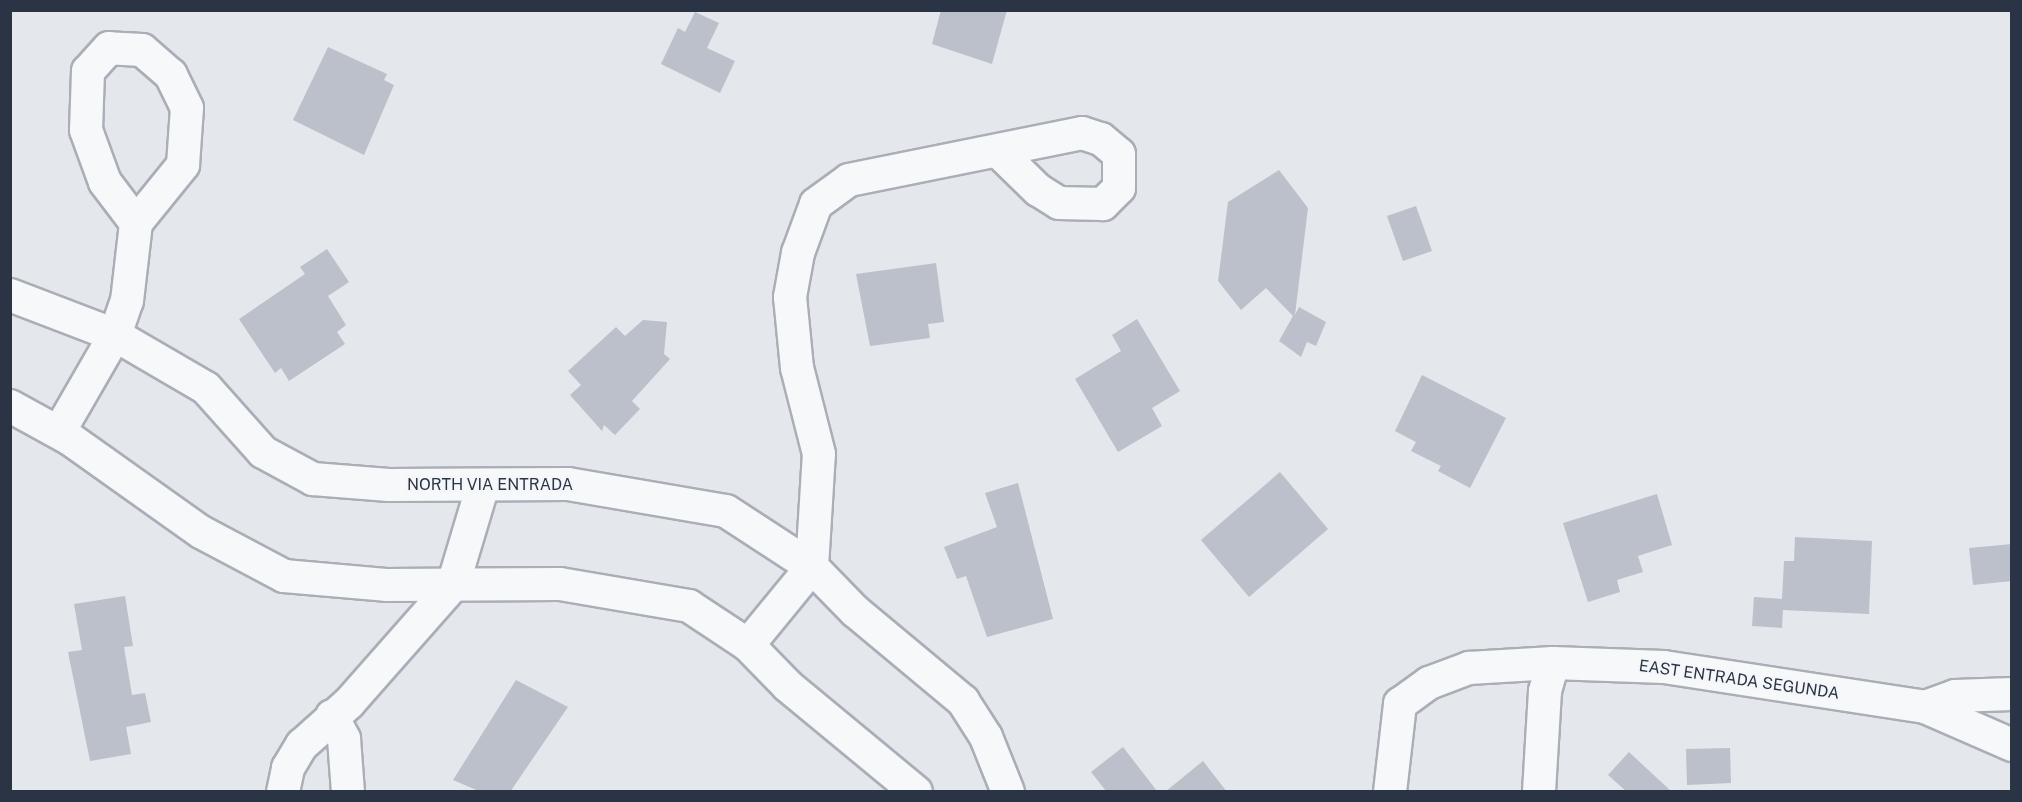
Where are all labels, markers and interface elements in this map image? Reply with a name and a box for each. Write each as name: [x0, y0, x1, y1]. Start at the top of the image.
street label: NORTH VIA ENTRADA: [407, 475, 573, 495]
street label: EAST ENTRADA SEGUNDA: [1638, 656, 1840, 704]

